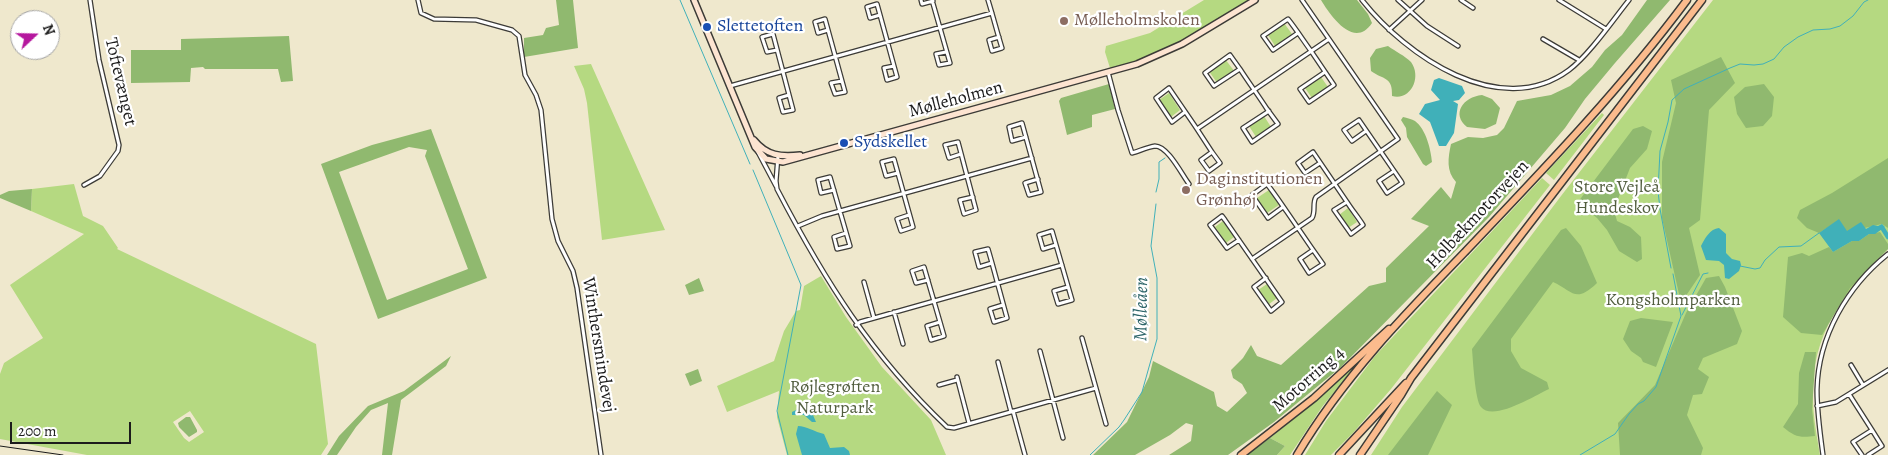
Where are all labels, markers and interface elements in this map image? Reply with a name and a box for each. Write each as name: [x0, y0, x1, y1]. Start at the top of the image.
north arrow: [10, 10, 60, 60]
place label: Mølleholmskolen: [1074, 10, 1200, 32]
marker: Mølleholmskolen: [1058, 15, 1070, 27]
place label: Slettetoften: [717, 16, 803, 38]
marker: Slettetoften: [701, 21, 713, 33]
text: N: [38, 22, 59, 38]
street label: Toftevænget: [99, 36, 141, 128]
street label: Mølleholmen: [907, 77, 1005, 123]
place label: Sydskellet: [854, 132, 927, 154]
marker: Sydskellet: [838, 137, 850, 149]
street label: Holbækmotorvejen: [1422, 156, 1534, 274]
place label: Daginstitutionen Grønhøj: [1196, 169, 1323, 212]
park label: Store Vejleå Hundeskov: [1574, 177, 1660, 220]
marker: Daginstitutionen Grønhøj: [1180, 184, 1192, 196]
street label: Winthersmindevej: [577, 276, 619, 414]
water label: Mølleåen: [1130, 277, 1154, 341]
park label: Kongsholmparken: [1605, 290, 1741, 312]
street label: Motorring 4: [1269, 343, 1349, 417]
park label: Røjlegrøften Naturpark: [790, 377, 880, 419]
scale bar: [12, 412, 134, 444]
text: 200 m: [18, 421, 57, 441]

